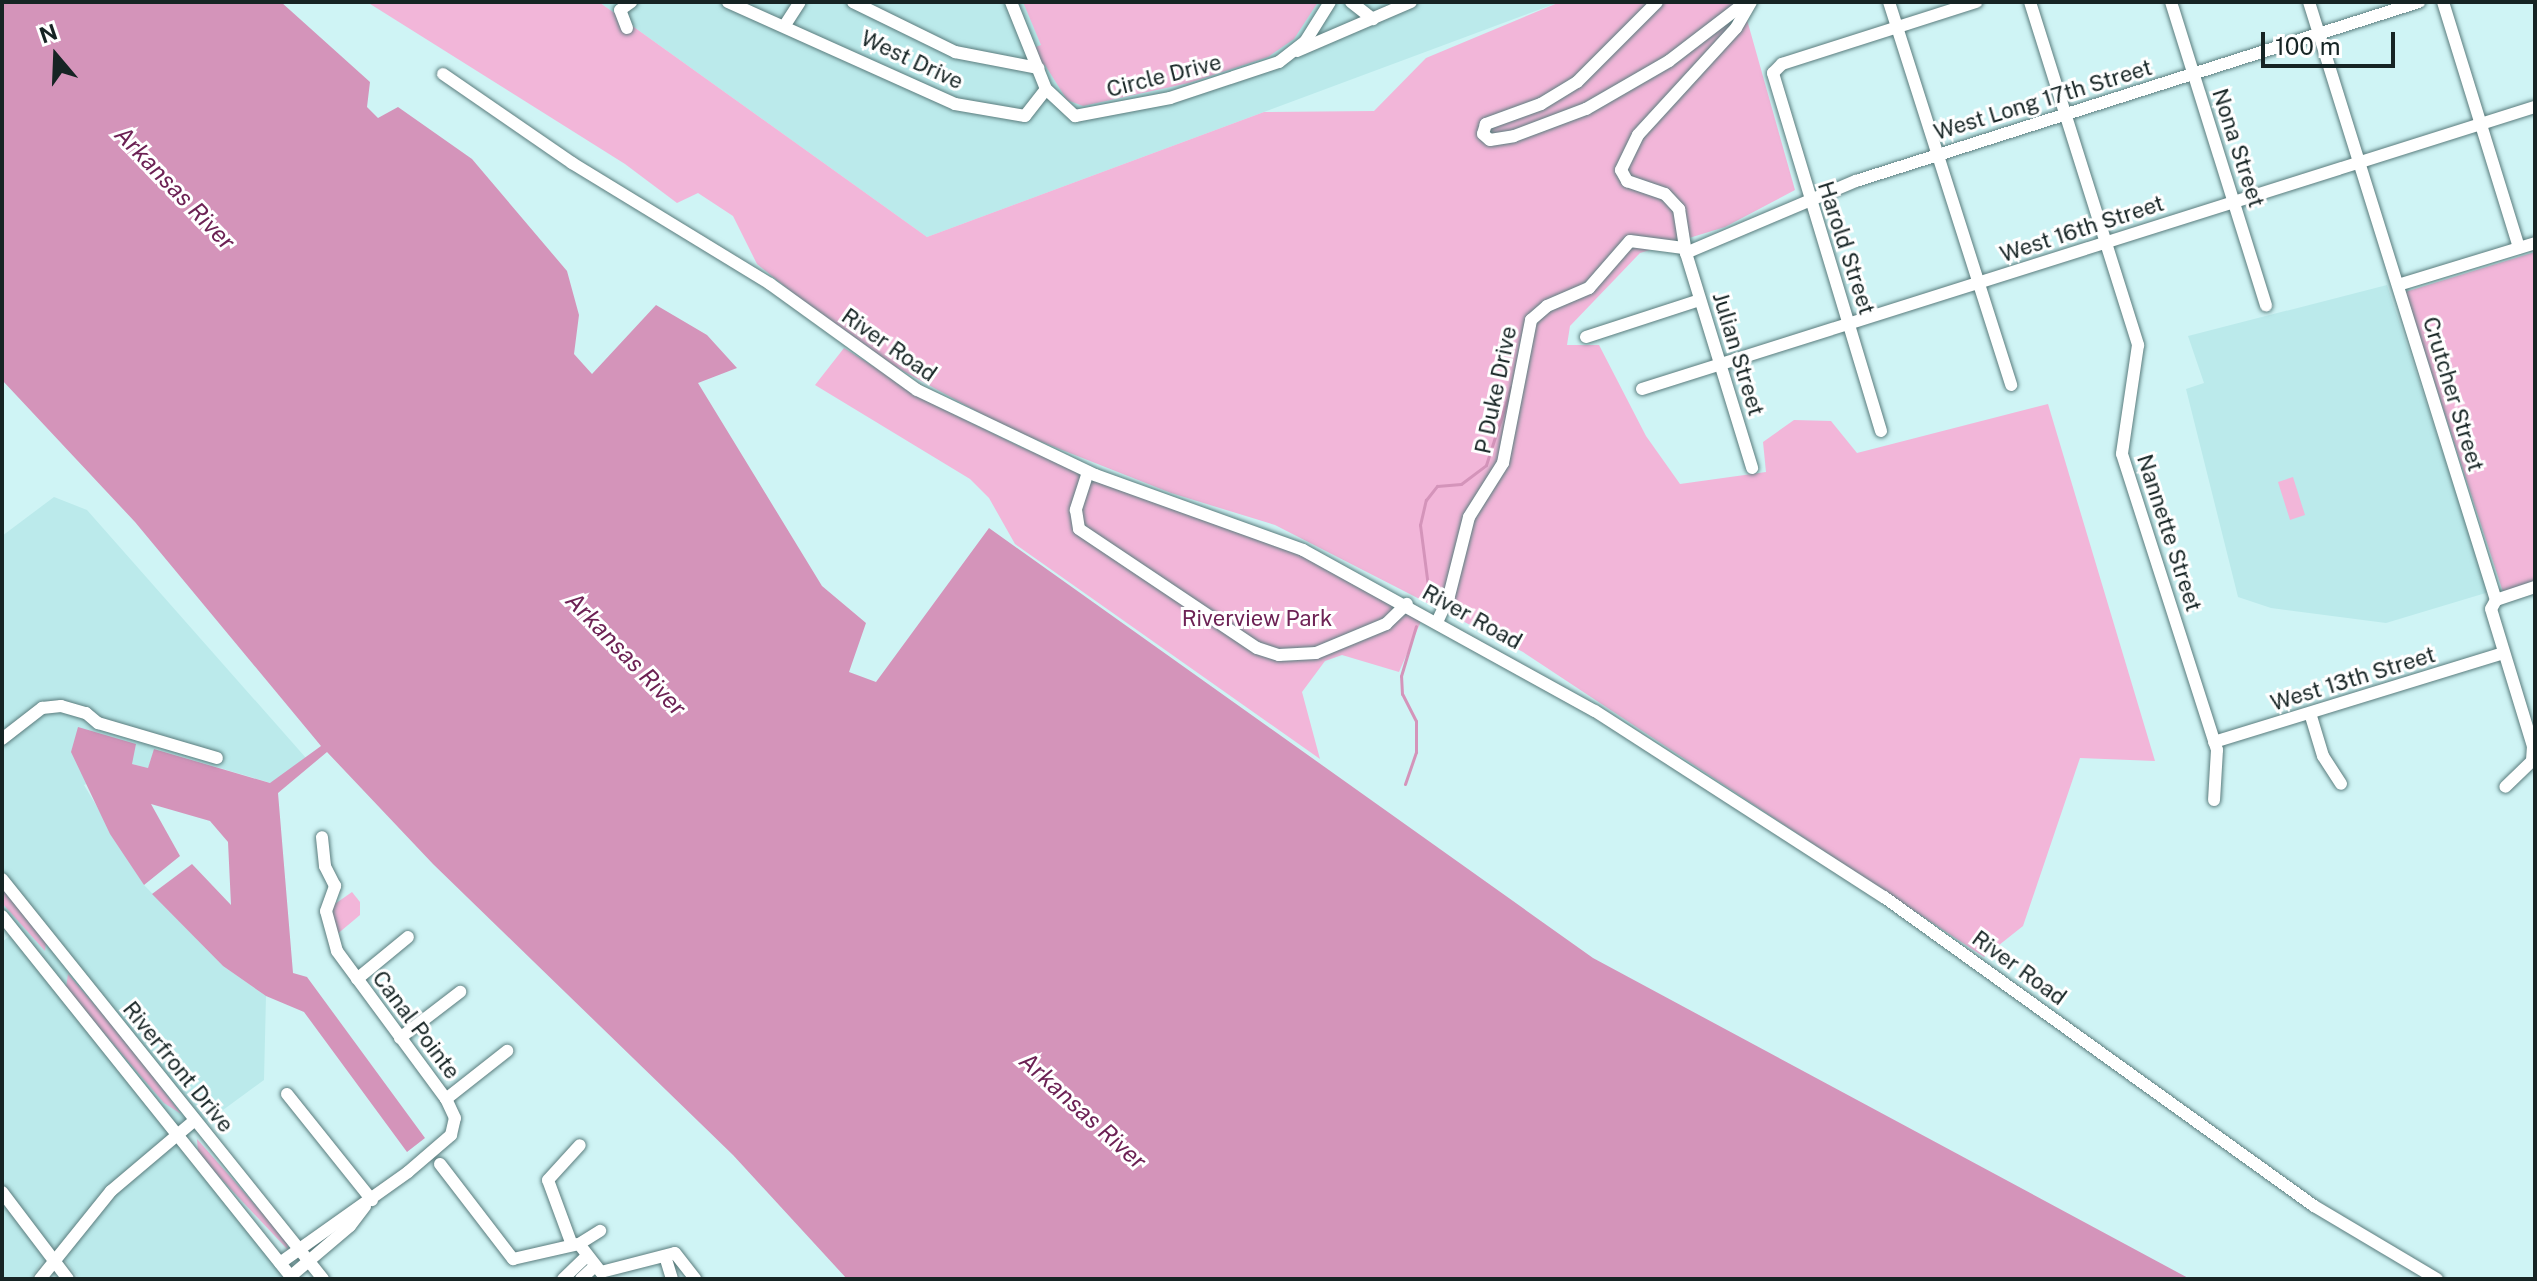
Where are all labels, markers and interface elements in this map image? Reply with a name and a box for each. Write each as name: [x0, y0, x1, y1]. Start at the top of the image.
north arrow: [16, 16, 96, 96]
scale bar: [2265, 16, 2399, 66]
text: N: [36, 18, 61, 48]
street label: West Drive: [857, 25, 967, 95]
text: 100 m: [2275, 32, 2341, 60]
street label: Circle Drive: [1104, 49, 1224, 103]
street label: West Long 17th Street: [1931, 54, 2155, 146]
street label: Nona Street: [2206, 85, 2270, 211]
water label: Arkansas River: [109, 120, 241, 256]
street label: Harold Street: [1812, 178, 1880, 318]
street label: West 16th Street: [1997, 190, 2167, 268]
street label: Julian Street: [1707, 289, 1769, 419]
street label: River Road: [837, 303, 941, 387]
street label: Crutcher Street: [2417, 314, 2489, 474]
street label: P Duke Drive: [1470, 324, 1522, 456]
street label: Nannette Street: [2131, 451, 2207, 615]
street label: River Road: [1418, 579, 1526, 655]
water label: Arkansas River: [560, 586, 692, 722]
park label: Riverview Park: [1182, 606, 1332, 632]
street label: West 13th Street: [2267, 641, 2439, 717]
street label: River Road: [1967, 925, 2071, 1011]
street label: Canal Pointe: [367, 966, 465, 1084]
street label: Riverfront Drive: [117, 996, 239, 1138]
water label: Arkansas River: [1014, 1047, 1152, 1175]

